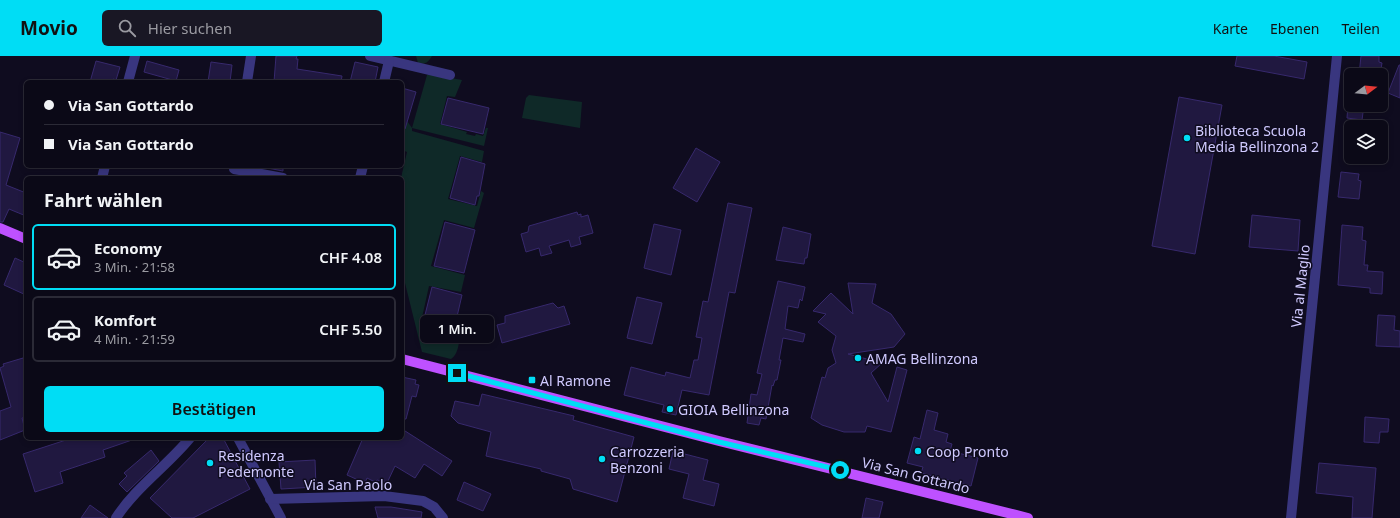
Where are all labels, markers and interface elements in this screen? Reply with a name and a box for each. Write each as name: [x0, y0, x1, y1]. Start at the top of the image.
search box: [102, 10, 382, 46]
text: Movio: [20, 15, 78, 41]
icon: search: [116, 17, 138, 39]
text: Hier suchen: [148, 18, 232, 38]
text: Karte: [1213, 19, 1248, 38]
text: Ebenen: [1270, 19, 1320, 38]
text: Teilen: [1342, 19, 1380, 38]
north arrow: [1344, 68, 1388, 112]
map controls: [1344, 68, 1388, 164]
text: Via San Gottardo: [68, 95, 194, 115]
button: layers: [1344, 120, 1388, 164]
place label: Biblioteca Scuola Media Bellinzona 2: [1195, 121, 1319, 156]
marker: Biblioteca Scuola Media Bellinzona 2: [1182, 133, 1192, 143]
text: Via San Gottardo: [68, 134, 194, 154]
text: Fahrt wählen: [44, 188, 163, 212]
text: Economy: [94, 238, 162, 258]
icon: car: [46, 239, 82, 275]
street label: Via al Maglio: [1286, 244, 1314, 328]
text: CHF 4.08: [319, 247, 382, 267]
text: 3 Min. · 21:58: [94, 258, 175, 276]
text: Komfort: [94, 310, 156, 330]
icon: car: [46, 311, 82, 347]
callout: 1 Min.: [420, 315, 494, 343]
text: CHF 5.50: [319, 319, 382, 339]
text: 1 Min.: [438, 320, 476, 338]
text: 4 Min. · 21:59: [94, 330, 175, 348]
place label: AMAG Bellinzona: [866, 349, 978, 368]
marker: AMAG Bellinzona: [853, 353, 863, 363]
route end: [448, 364, 466, 382]
place label: Al Ramone: [540, 371, 611, 390]
marker: Al Ramone: [527, 375, 537, 385]
button: Bestätigen: [44, 386, 384, 432]
place label: GIOIA Bellinzona: [678, 400, 789, 419]
marker: GIOIA Bellinzona: [665, 404, 675, 414]
place label: Carrozzeria Benzoni: [610, 442, 685, 477]
place label: Coop Pronto: [926, 442, 1009, 461]
place label: Residenza Pedemonte: [218, 446, 294, 481]
marker: Coop Pronto: [913, 446, 923, 456]
street label: Via San Gottardo: [860, 452, 972, 498]
marker: Carrozzeria Benzoni: [597, 454, 607, 464]
marker: Residenza Pedemonte: [205, 458, 215, 468]
route start: [831, 461, 849, 479]
street label: Via San Paolo: [304, 475, 392, 494]

